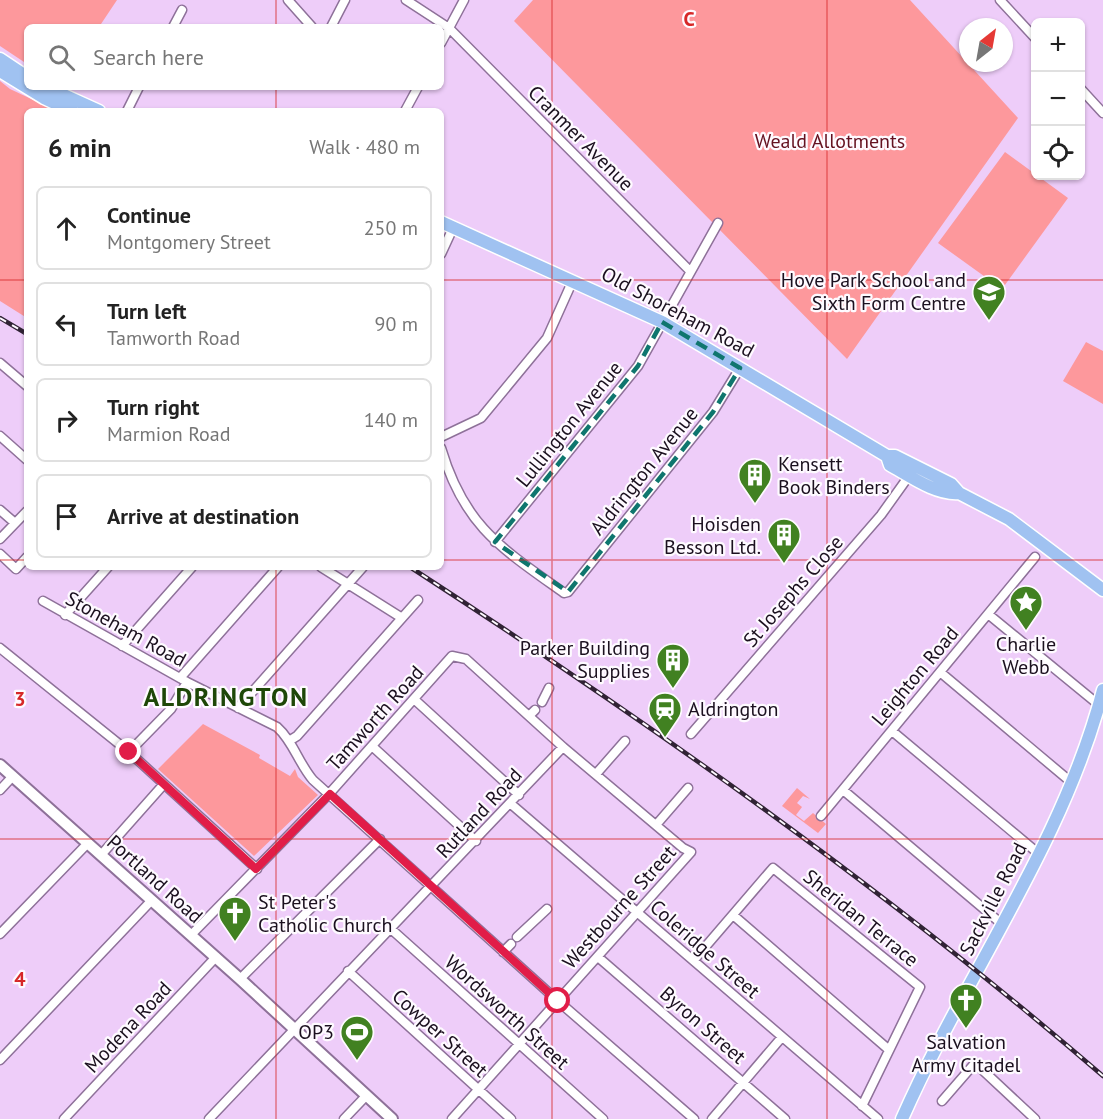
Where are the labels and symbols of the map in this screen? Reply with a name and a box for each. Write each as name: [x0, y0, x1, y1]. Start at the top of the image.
text: C: [683, 6, 695, 32]
north arrow: [959, 18, 1013, 72]
street label: Cranmer Avenue: [523, 80, 639, 196]
park label: Weald Allotments: [755, 128, 905, 154]
street label: Old Shoreham Road: [597, 261, 759, 363]
place label: Hove Park School and Sixth Form Centre: [781, 267, 966, 316]
school or university icon: Hove Park School and Sixth Form Centre: [971, 274, 1007, 321]
street label: Lullington Avenue: [510, 356, 628, 492]
street label: Aldrington Avenue: [584, 402, 704, 540]
place label: Kensett Book Binders: [778, 451, 890, 500]
building icon: Kensett Book Binders: [737, 457, 773, 504]
place label: Hoisden Besson Ltd.: [664, 511, 761, 560]
building icon: Hoisden Besson Ltd.: [766, 517, 802, 564]
street label: St Josephs Close: [737, 530, 849, 652]
place icon: Charlie Webb: [1008, 584, 1044, 631]
street label: Stoneham Road: [61, 585, 191, 673]
street label: Leighton Road: [866, 621, 964, 731]
place label: Charlie Webb: [996, 631, 1056, 680]
place label: Parker Building Supplies: [520, 635, 650, 684]
building icon: Parker Building Supplies: [655, 642, 691, 689]
street label: Tamworth Road: [321, 660, 429, 776]
district label: ALDRINGTON: [143, 680, 309, 713]
text: 3: [14, 686, 26, 712]
station icon: Aldrington: [647, 691, 683, 738]
place label: Aldrington: [688, 696, 778, 722]
route end: [115, 738, 141, 764]
street label: Rutland Road: [430, 762, 528, 864]
street label: Portland Road: [102, 829, 208, 929]
street label: Sackville Road: [953, 838, 1033, 960]
street label: Westbourne Street: [557, 840, 682, 974]
street label: Sheridan Terrace: [798, 863, 924, 973]
place label: St Peter's Catholic Church: [258, 889, 392, 938]
street label: Coleridge Street: [645, 894, 766, 1004]
church icon: St Peter's Catholic Church: [217, 895, 253, 942]
street label: Wordsworth Street: [439, 949, 575, 1075]
text: 4: [14, 966, 26, 992]
street label: Modena Road: [79, 976, 177, 1078]
street label: Byron Street: [655, 980, 752, 1070]
church icon: Salvation Army Citadel: [948, 982, 984, 1029]
street label: Cowper Street: [387, 983, 493, 1083]
route start: [544, 987, 570, 1013]
sports icon: OP3: [339, 1014, 375, 1061]
place label: OP3: [298, 1019, 334, 1045]
place label: Salvation Army Citadel: [912, 1029, 1021, 1078]

